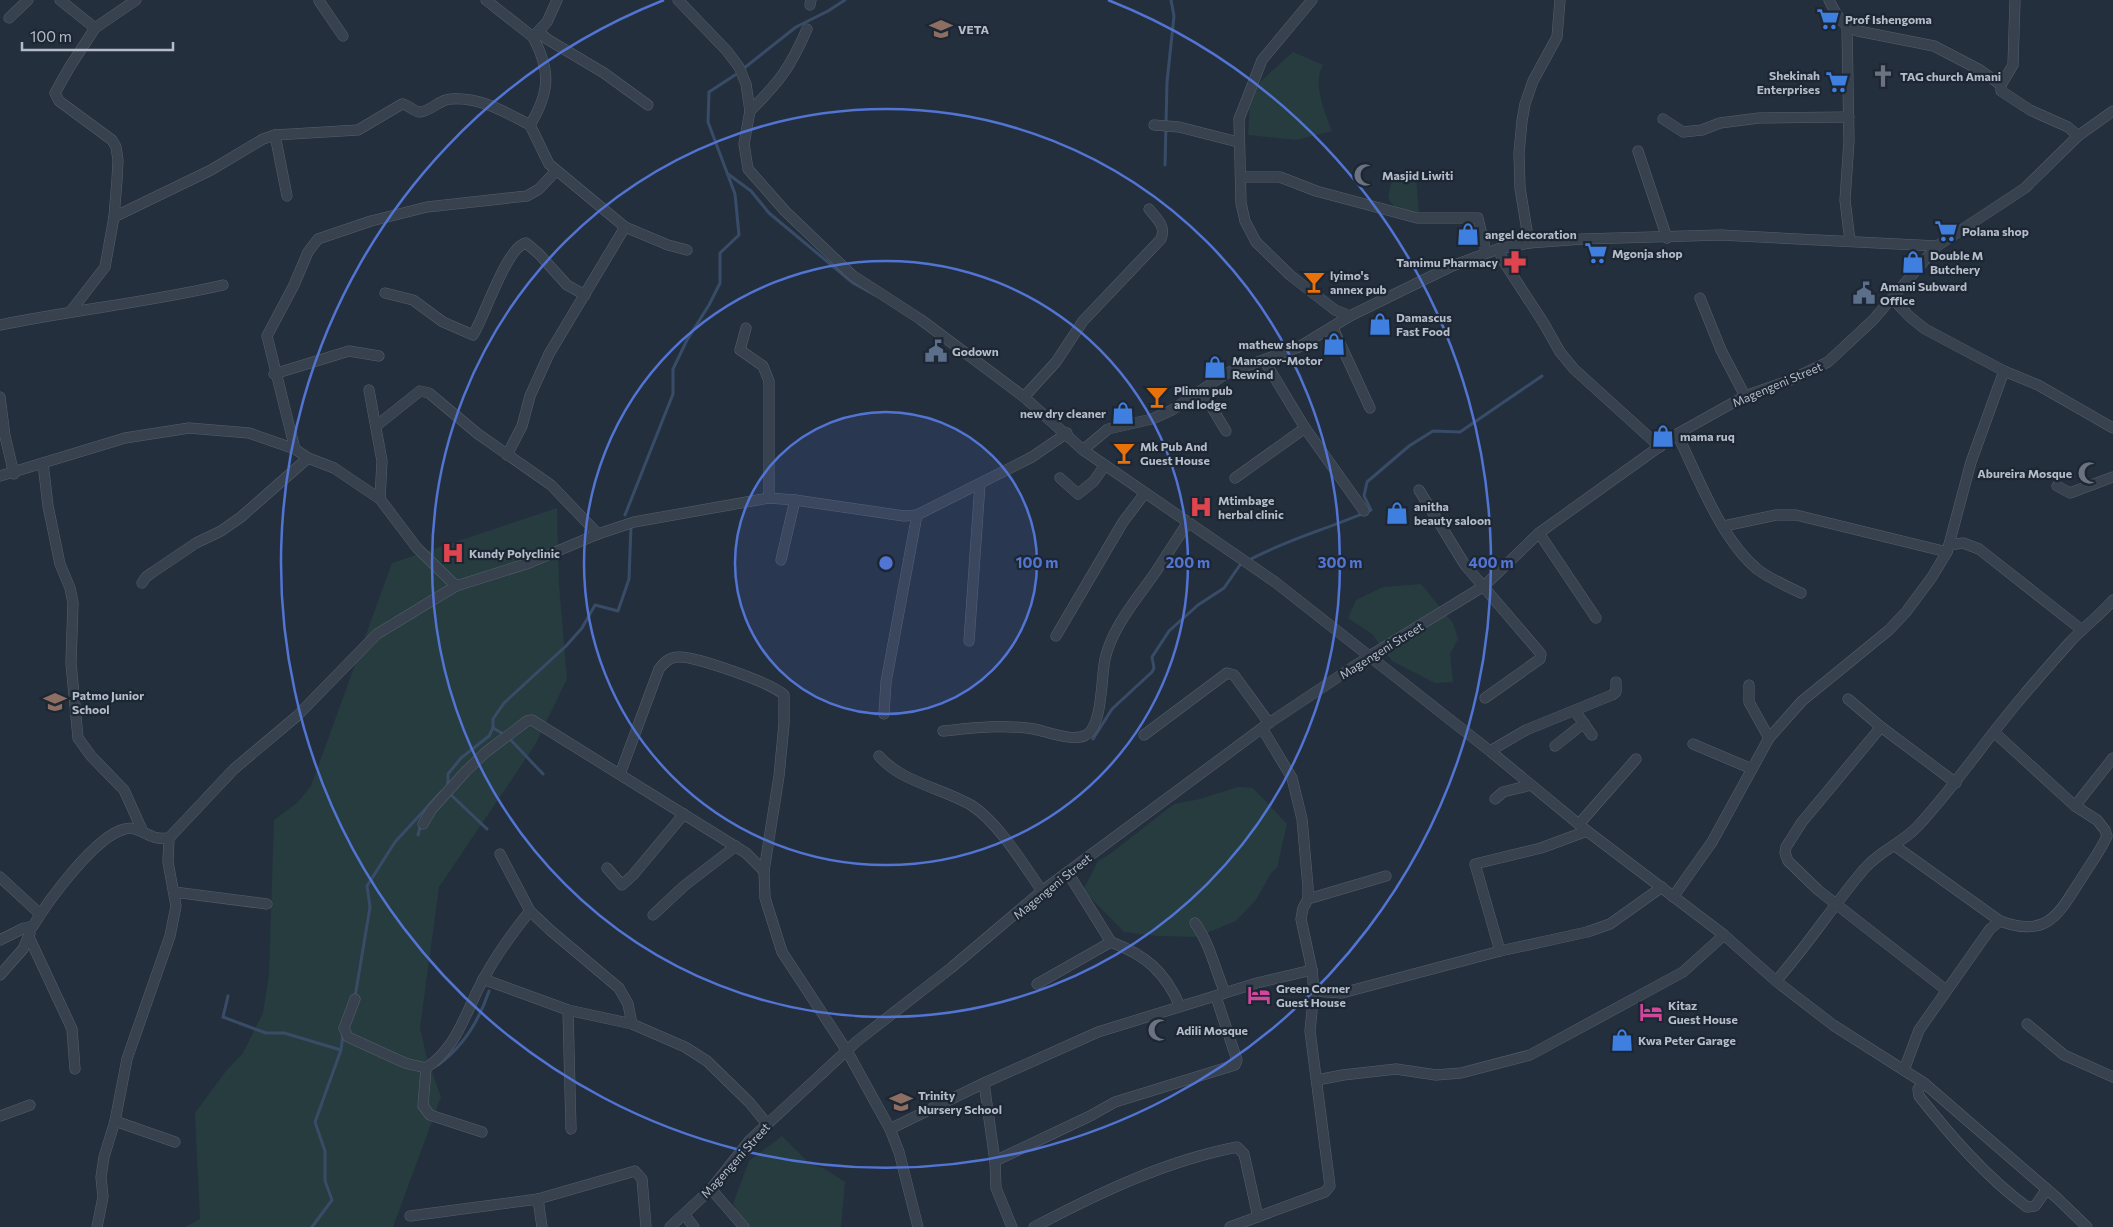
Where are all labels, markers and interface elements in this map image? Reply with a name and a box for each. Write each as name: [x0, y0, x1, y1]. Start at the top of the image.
supermarket icon: Prof Ishengoma: [1815, 6, 1841, 32]
place label: Prof Ishengoma: [1845, 12, 1932, 26]
school or university icon: VETA: [928, 16, 954, 42]
scale bar: [22, 20, 174, 52]
place label: VETA: [958, 22, 989, 36]
text: 100 m: [30, 27, 72, 45]
church icon: TAG church Amani: [1870, 63, 1896, 89]
place label: Shekinah Enterprises: [1757, 68, 1820, 96]
supermarket icon: Shekinah Enterprises: [1824, 69, 1850, 95]
place label: TAG church Amani: [1900, 69, 2001, 83]
mosque icon: Masjid Liwiti: [1352, 162, 1378, 188]
place label: Masjid Liwiti: [1382, 168, 1453, 182]
supermarket icon: Polana shop: [1933, 218, 1959, 244]
shop icon: angel decoration: [1455, 221, 1481, 247]
place label: Polana shop: [1962, 224, 2029, 238]
place label: angel decoration: [1485, 227, 1577, 241]
supermarket icon: Mgonja shop: [1583, 240, 1609, 266]
place label: Mgonja shop: [1612, 246, 1683, 260]
place label: Double M Butchery: [1930, 248, 1983, 276]
pharmacy icon: Tamimu Pharmacy: [1502, 249, 1528, 275]
shop icon: Double M Butchery: [1900, 249, 1926, 275]
place label: Tamimu Pharmacy: [1396, 255, 1498, 269]
place label: lyimo's annex pub: [1330, 268, 1387, 296]
bar icon: lyimo's annex pub: [1301, 269, 1327, 295]
place label: Amani Subward Office: [1880, 279, 1967, 307]
public building icon: Amani Subward Office: [1851, 280, 1877, 306]
place label: Damascus Fast Food: [1396, 310, 1452, 338]
shop icon: Damascus Fast Food: [1367, 311, 1393, 337]
shop icon: mathew shops: [1321, 331, 1347, 357]
place label: mathew shops: [1239, 337, 1318, 351]
public building icon: Godown: [923, 338, 949, 364]
place label: Godown: [952, 344, 999, 358]
place label: Mansoor-Motor Rewind: [1232, 353, 1322, 381]
shop icon: Mansoor-Motor Rewind: [1202, 354, 1228, 380]
street label: Magengeni Street: [1730, 359, 1824, 409]
place label: Plimm pub and lodge: [1174, 383, 1233, 411]
bar icon: Plimm pub and lodge: [1144, 384, 1170, 410]
shop icon: new dry cleaner: [1110, 400, 1136, 426]
place label: new dry cleaner: [1020, 406, 1106, 420]
shop icon: mama ruq: [1650, 423, 1676, 449]
place label: mama ruq: [1680, 429, 1735, 443]
place label: Mk Pub And Guest House: [1140, 439, 1210, 467]
bar icon: Mk Pub And Guest House: [1111, 440, 1137, 466]
mosque icon: Abureira Mosque: [2076, 460, 2102, 486]
place label: Abureira Mosque: [1977, 466, 2072, 480]
place label: Mtimbage herbal clinic: [1218, 493, 1284, 521]
hospital icon: Mtimbage herbal clinic: [1188, 494, 1214, 520]
place label: anitha beauty saloon: [1414, 499, 1491, 527]
shop icon: anitha beauty saloon: [1384, 500, 1410, 526]
hospital icon: Kundy Polyclinic: [440, 540, 466, 566]
place label: Kundy Polyclinic: [469, 546, 560, 560]
text: 100 m: [1016, 553, 1058, 571]
text: 200 m: [1166, 553, 1210, 571]
text: 300 m: [1318, 553, 1362, 571]
text: 400 m: [1468, 553, 1514, 571]
centre of rings: [877, 554, 895, 572]
street label: Magengeni Street: [1337, 619, 1426, 681]
place label: Patmo Junior School: [72, 688, 144, 716]
school or university icon: Patmo Junior School: [42, 689, 68, 715]
street label: Magengeni Street: [1010, 850, 1094, 922]
place label: Green Corner Guest House: [1276, 981, 1350, 1009]
hotel icon: Green Corner Guest House: [1246, 982, 1272, 1008]
place label: Kitaz Guest House: [1668, 998, 1738, 1026]
hotel icon: Kitaz Guest House: [1638, 999, 1664, 1025]
mosque icon: Adili Mosque: [1146, 1017, 1172, 1043]
place label: Adili Mosque: [1176, 1023, 1248, 1037]
shop icon: Kwa Peter Garage: [1609, 1027, 1635, 1053]
place label: Kwa Peter Garage: [1638, 1033, 1736, 1047]
place label: Trinity Nursery School: [918, 1088, 1002, 1116]
school or university icon: Trinity Nursery School: [888, 1089, 914, 1115]
street label: Magengeni Street: [698, 1120, 772, 1200]

